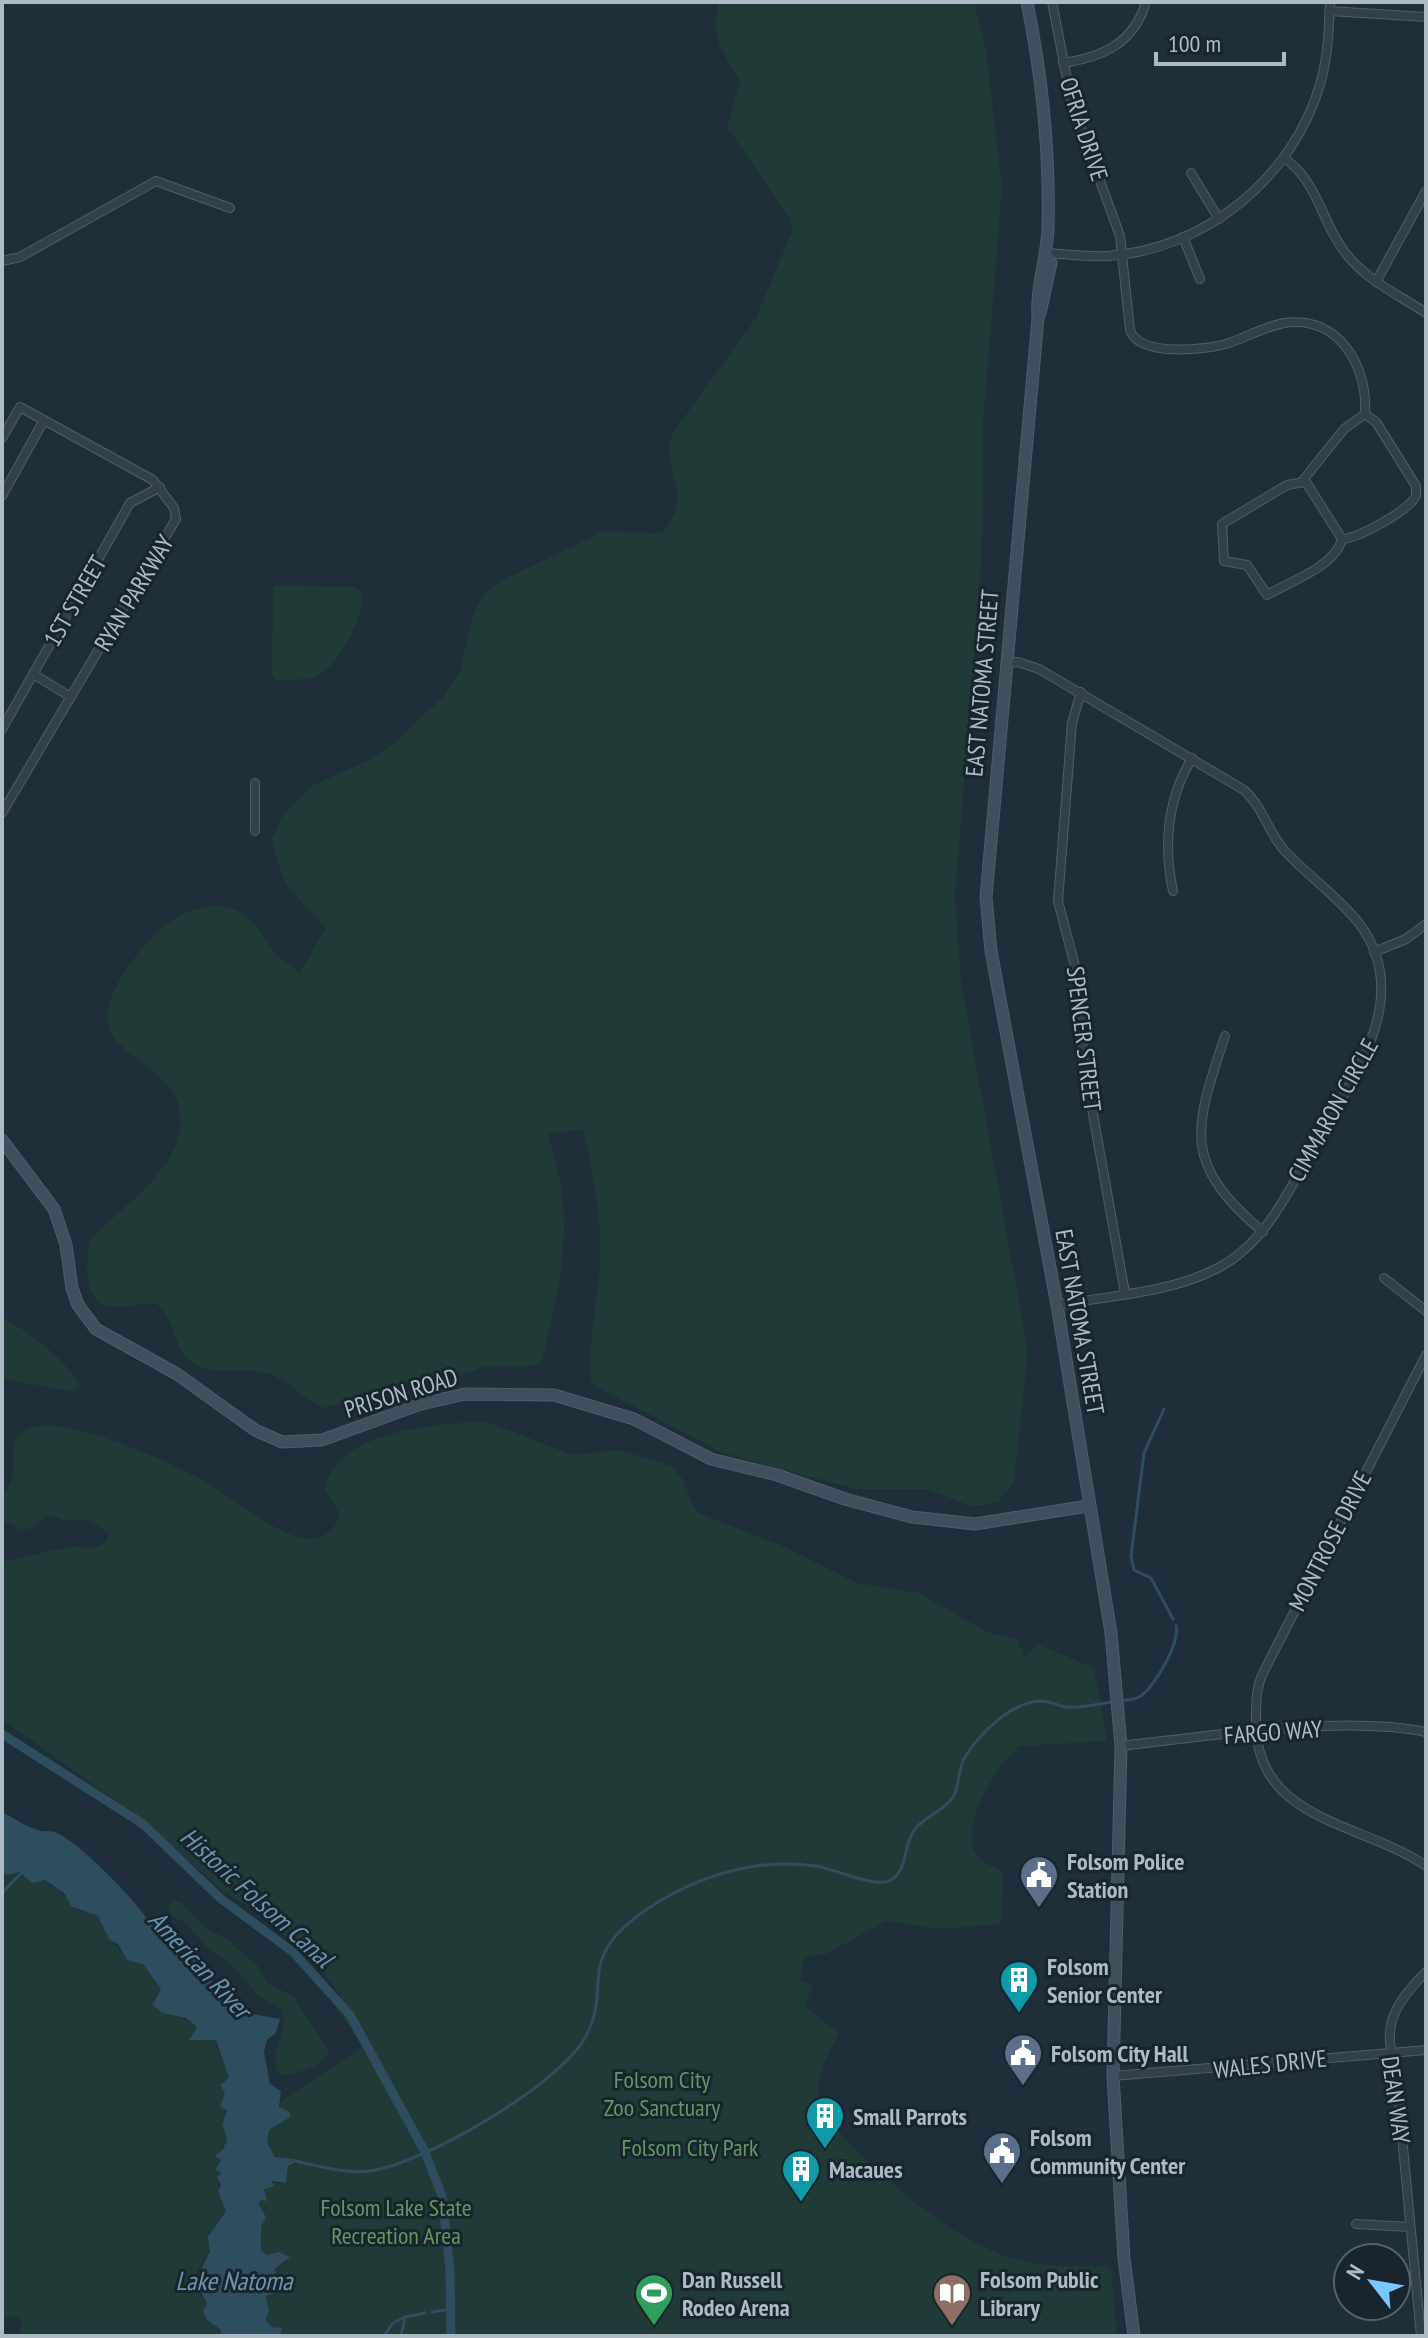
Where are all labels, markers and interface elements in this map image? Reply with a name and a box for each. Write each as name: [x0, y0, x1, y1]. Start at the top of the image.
scale bar: [1156, 16, 1284, 66]
text: 100 m: [1168, 28, 1221, 59]
street label: OFRIA DRIVE: [1053, 73, 1115, 185]
street label: RYAN PARKWAY: [87, 529, 181, 657]
street label: 1ST STREET: [37, 550, 114, 652]
street label: EAST NATOMA STREET: [958, 588, 1006, 778]
street label: SPENCER STREET: [1060, 965, 1108, 1114]
street label: CIMMARON CIRCLE: [1281, 1033, 1385, 1187]
street label: EAST NATOMA STREET: [1048, 1227, 1112, 1417]
street label: PRISON ROAD: [341, 1361, 461, 1425]
street label: MONTROSE DRIVE: [1281, 1466, 1379, 1616]
street label: FARGO WAY: [1223, 1713, 1323, 1751]
water label: Historic Folsom Canal: [174, 1820, 342, 1976]
place label: Folsom Police Station: [1067, 1846, 1184, 1905]
public building icon: Folsom Police Station: [1018, 1854, 1060, 1909]
water label: American River: [142, 1903, 261, 2028]
place label: Folsom Senior Center: [1047, 1951, 1163, 2010]
building icon: Folsom Senior Center: [998, 1959, 1040, 2014]
public building icon: Folsom City Hall: [1002, 2032, 1044, 2087]
place label: Folsom City Hall: [1051, 2038, 1188, 2069]
street label: WALES DRIVE: [1212, 2043, 1328, 2085]
street label: DEAN WAY: [1375, 2054, 1418, 2146]
park label: Folsom City Zoo Sanctuary: [604, 2064, 720, 2123]
building icon: Small Parrots: [804, 2095, 846, 2150]
place label: Small Parrots: [853, 2101, 967, 2132]
place label: Folsom Community Center: [1030, 2122, 1186, 2181]
public building icon: Folsom Community Center: [981, 2130, 1023, 2185]
park label: Folsom City Park: [622, 2132, 759, 2163]
building icon: Macaues: [780, 2148, 822, 2203]
place label: Macaues: [829, 2154, 903, 2185]
park label: Folsom Lake State Recreation Area: [320, 2192, 472, 2251]
north arrow: [1332, 2242, 1412, 2322]
text: N: [1340, 2259, 1370, 2284]
water label: Lake Natoma: [176, 2264, 294, 2297]
place label: Dan Russell Rodeo Arena: [682, 2264, 790, 2323]
place label: Folsom Public Library: [980, 2264, 1099, 2323]
sports icon: Dan Russell Rodeo Arena: [633, 2272, 675, 2327]
library icon: Folsom Public Library: [931, 2272, 973, 2327]

